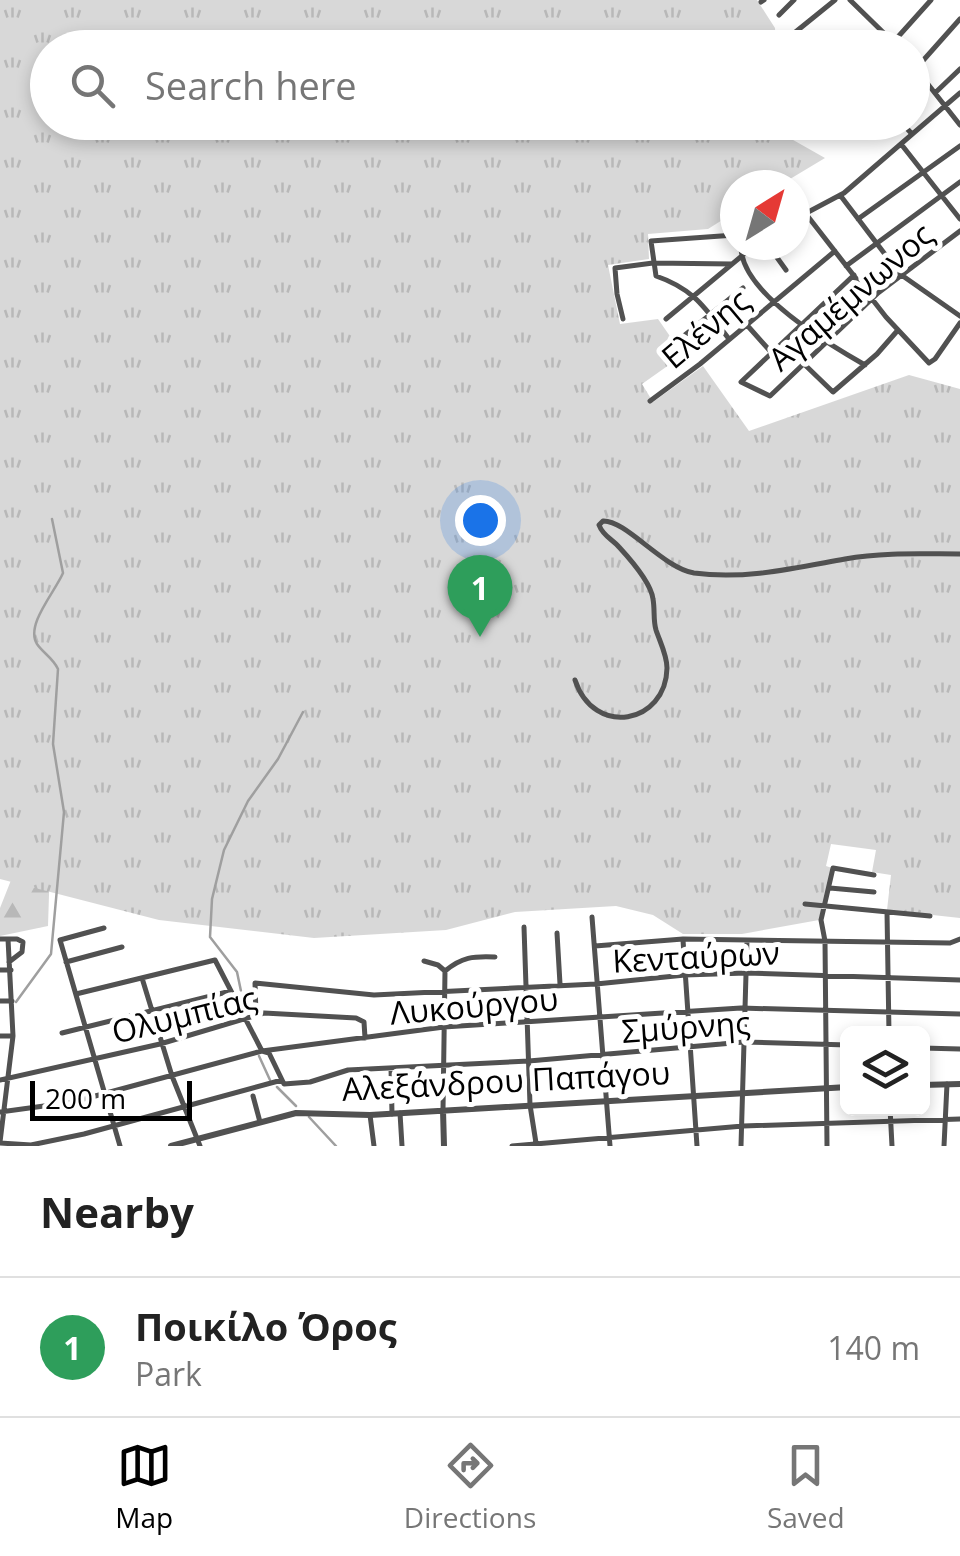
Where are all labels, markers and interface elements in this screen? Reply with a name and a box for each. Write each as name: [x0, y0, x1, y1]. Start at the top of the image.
search box: [30, 30, 930, 140]
icon: search: [65, 58, 120, 113]
text: Search here: [145, 59, 357, 111]
north arrow: [720, 170, 810, 260]
street label: Αγαμέμνωνος: [759, 213, 941, 379]
street label: Ελένης: [652, 279, 758, 377]
your location: [455, 495, 506, 546]
pin: 1: [448, 554, 512, 637]
street label: Κενταύρων: [611, 930, 781, 982]
street label: Ολυμπίας: [107, 975, 261, 1053]
street label: Λυκούργου: [388, 976, 560, 1034]
street label: Σμύρνης: [620, 1000, 752, 1052]
map controls: [840, 1026, 930, 1116]
button: layers: [840, 1026, 930, 1116]
street label: Αλεξάνδρου Παπάγου: [341, 1050, 671, 1110]
scale bar: [30, 1076, 192, 1120]
text: 200 m: [45, 1079, 126, 1117]
text: Nearby: [40, 1183, 194, 1240]
text: Ποικίλο Όρος: [135, 1300, 397, 1352]
text: 1: [63, 1326, 82, 1369]
text: 140 m: [827, 1326, 920, 1369]
text: Park: [135, 1352, 202, 1395]
tab: Map: [115, 1438, 173, 1536]
tab: Directions: [404, 1438, 536, 1536]
tab: Saved: [767, 1438, 845, 1536]

